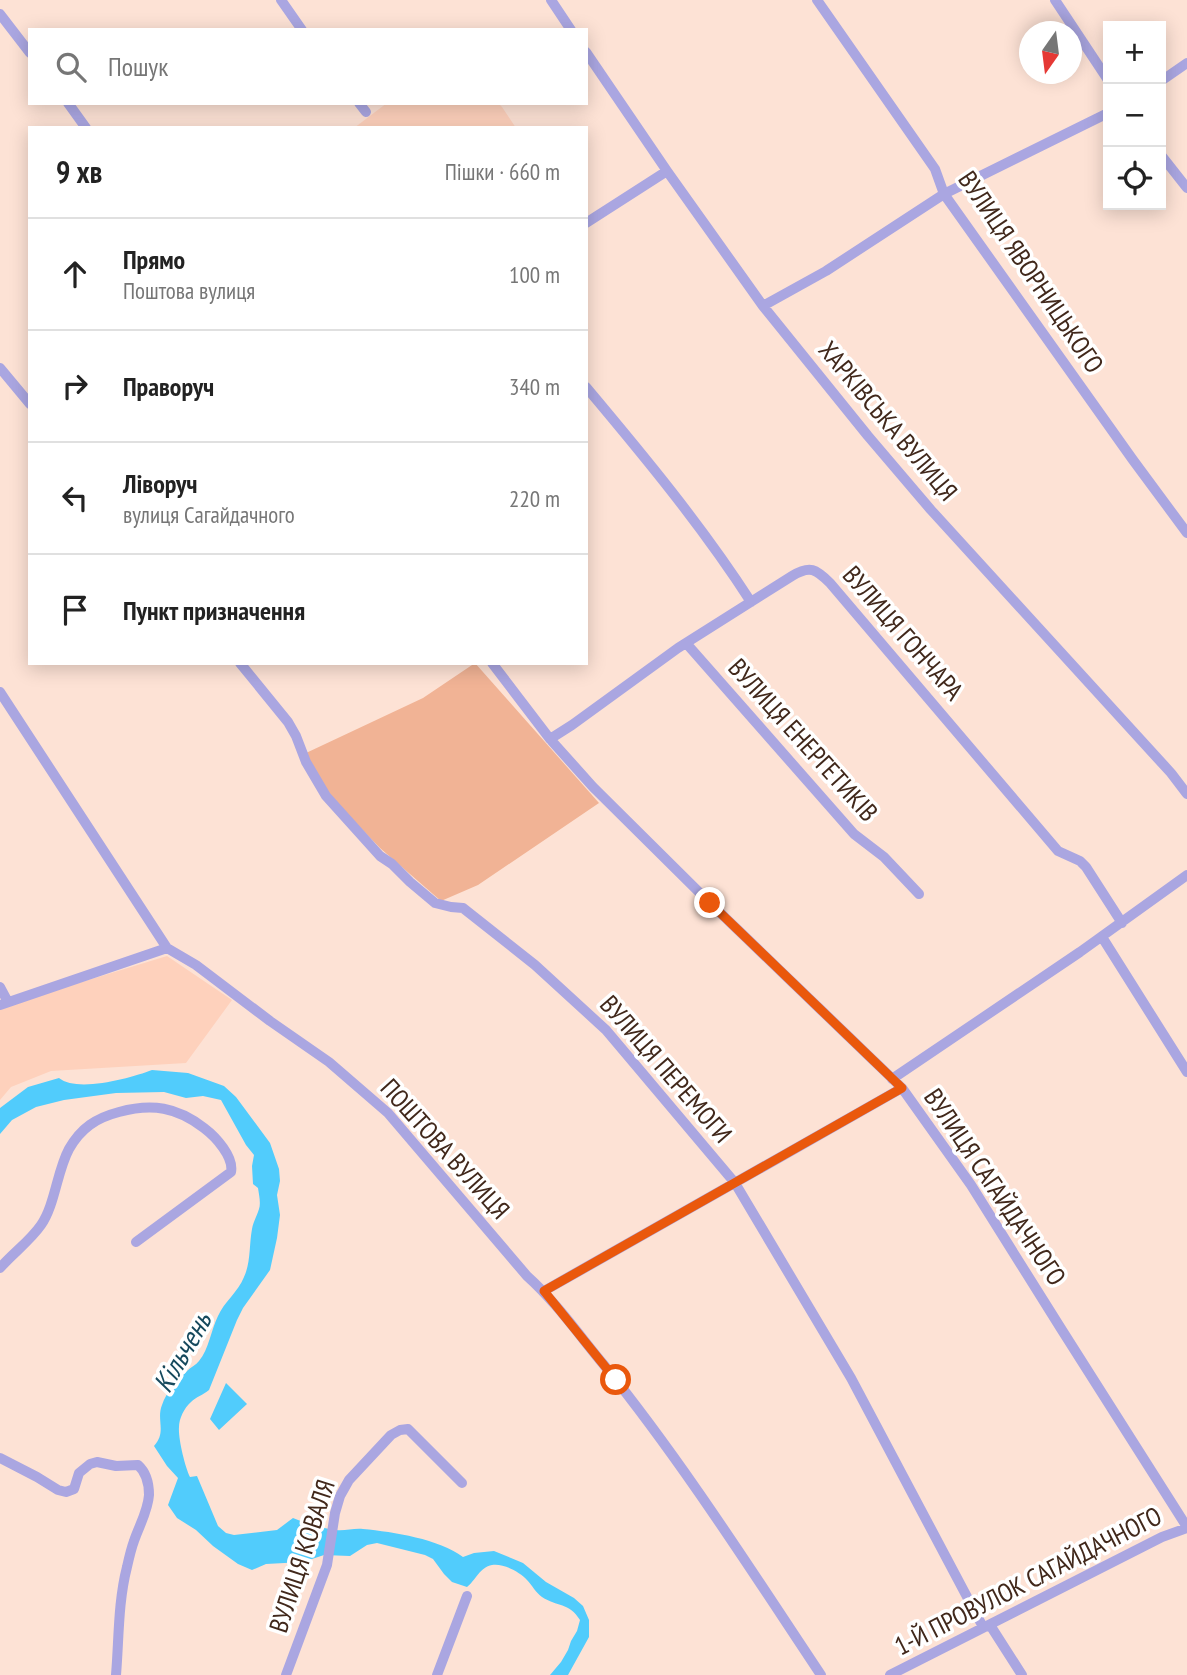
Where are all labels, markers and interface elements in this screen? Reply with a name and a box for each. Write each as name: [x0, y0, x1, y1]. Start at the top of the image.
north arrow: [1019, 21, 1082, 84]
map controls: [1103, 21, 1166, 210]
button: +: [1103, 21, 1166, 84]
search box: [28, 28, 588, 105]
icon: search: [52, 48, 90, 86]
text: Пошук: [108, 50, 168, 83]
button: −: [1103, 84, 1166, 147]
button: locate: [1103, 147, 1166, 210]
text: 9 хв: [56, 152, 102, 191]
text: Пішки · 660 m: [445, 157, 560, 186]
street label: ВУЛИЦЯ ЯВОРНИЦЬКОГО: [952, 164, 1111, 379]
text: Прямо: [123, 243, 185, 276]
icon: ahead: [56, 255, 94, 293]
text: 100 m: [509, 260, 560, 289]
text: Поштова вулиця: [123, 276, 255, 305]
street label: ХАРКІВСЬКА ВУЛИЦЯ: [812, 334, 965, 507]
icon: right: [56, 367, 94, 405]
text: Праворуч: [123, 370, 214, 403]
text: 340 m: [509, 372, 560, 401]
text: Ліворуч: [123, 467, 197, 500]
icon: left: [56, 479, 94, 517]
text: 220 m: [509, 484, 560, 513]
text: вулиця Сагайдачного: [123, 500, 295, 529]
street label: ВУЛИЦЯ ГОНЧАРА: [836, 559, 971, 707]
icon: arrive: [56, 591, 94, 629]
text: Пункт призначення: [123, 594, 305, 627]
street label: ВУЛИЦЯ ЕНЕРГЕТИКІВ: [722, 651, 885, 828]
route end: [694, 887, 725, 918]
street label: ВУЛИЦЯ ПЕРЕМОГИ: [593, 988, 739, 1149]
street label: ПОШТОВА ВУЛИЦЯ: [374, 1072, 517, 1226]
street label: ВУЛИЦЯ САГАЙДАЧНОГО: [917, 1082, 1074, 1292]
water label: Кільчень: [144, 1304, 220, 1398]
route start: [600, 1364, 631, 1395]
street label: ВУЛИЦЯ КОВАЛЯ: [261, 1475, 342, 1636]
street label: 1-Й ПРОВУЛОК САГАЙДАЧНОГО: [889, 1499, 1167, 1662]

